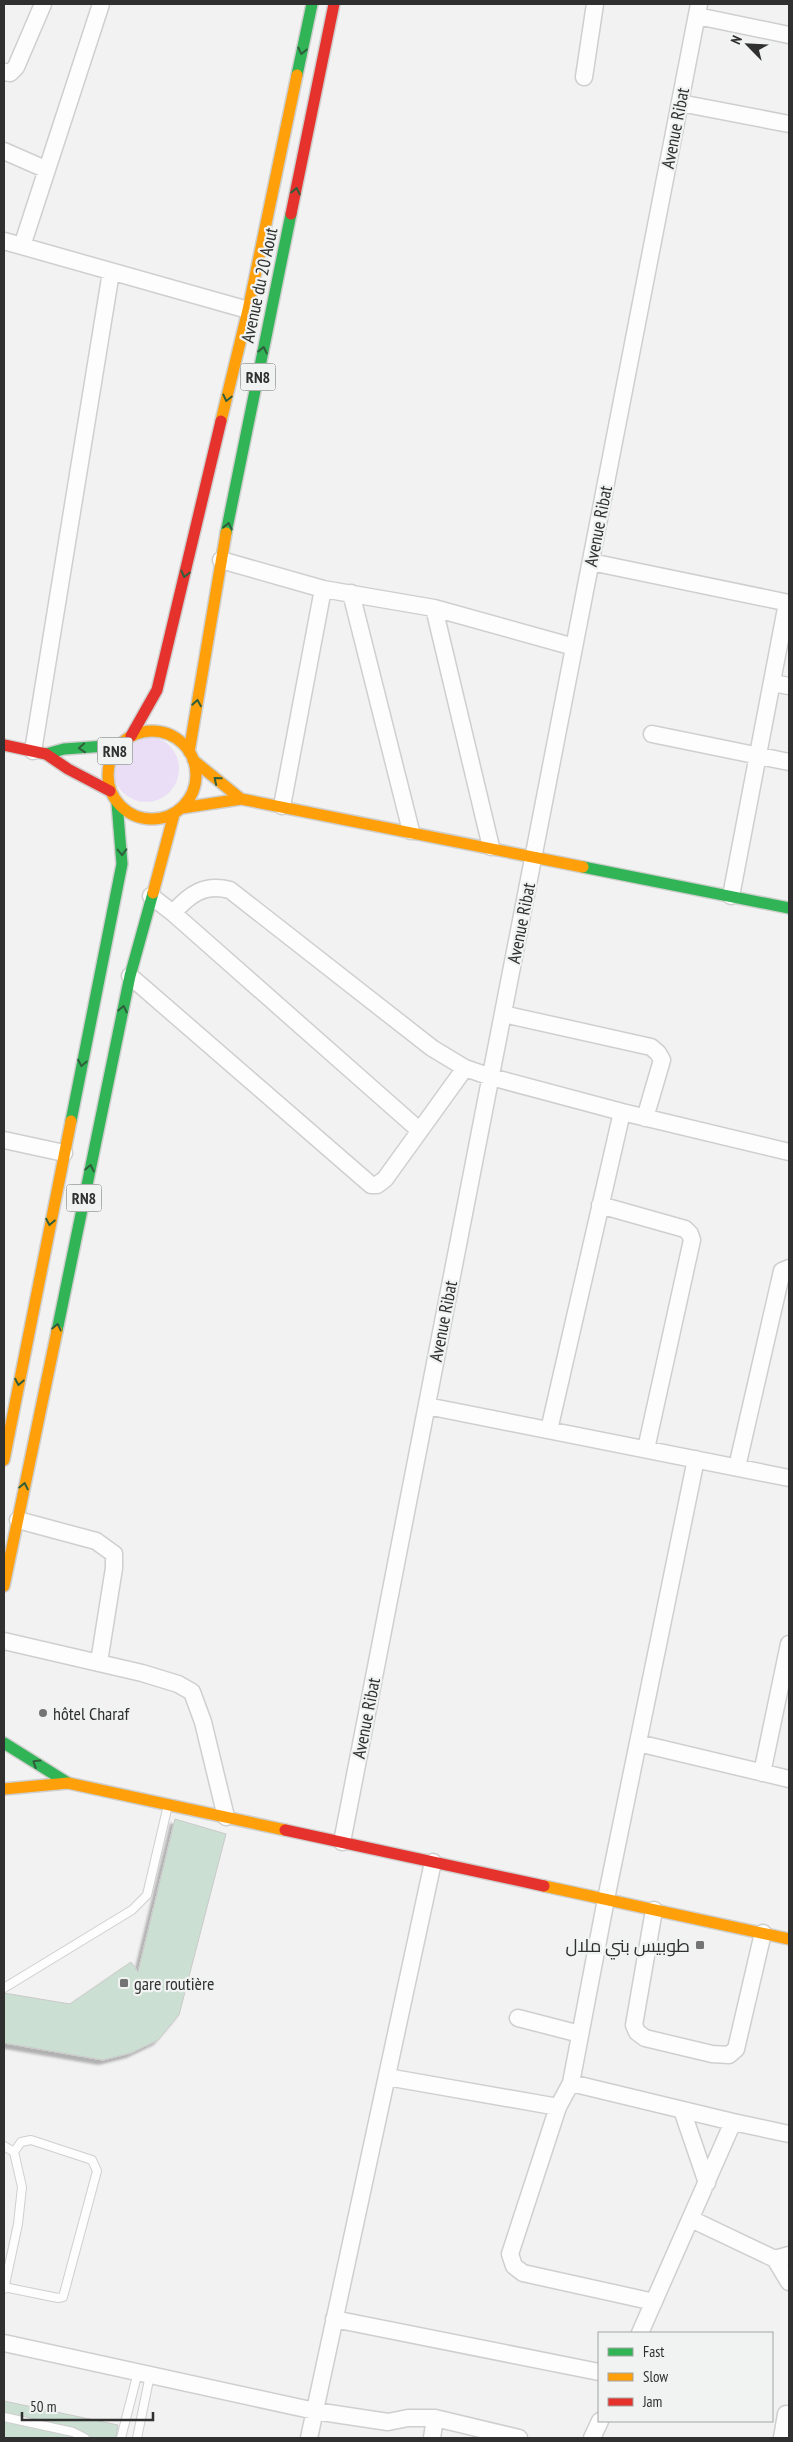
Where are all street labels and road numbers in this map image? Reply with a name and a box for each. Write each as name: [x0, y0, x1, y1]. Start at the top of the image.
street label: Avenue Ribat: [656, 86, 694, 170]
street label: Avenue du 20 Aout: [236, 225, 282, 345]
road number: RN8: [240, 364, 276, 391]
street label: Avenue Ribat: [579, 484, 617, 568]
road number: RN8: [98, 738, 132, 764]
street label: Avenue Ribat: [502, 881, 540, 965]
road number: RN8: [66, 1184, 102, 1212]
street label: Avenue Ribat: [424, 1279, 462, 1363]
street label: Avenue Ribat: [347, 1676, 385, 1760]

